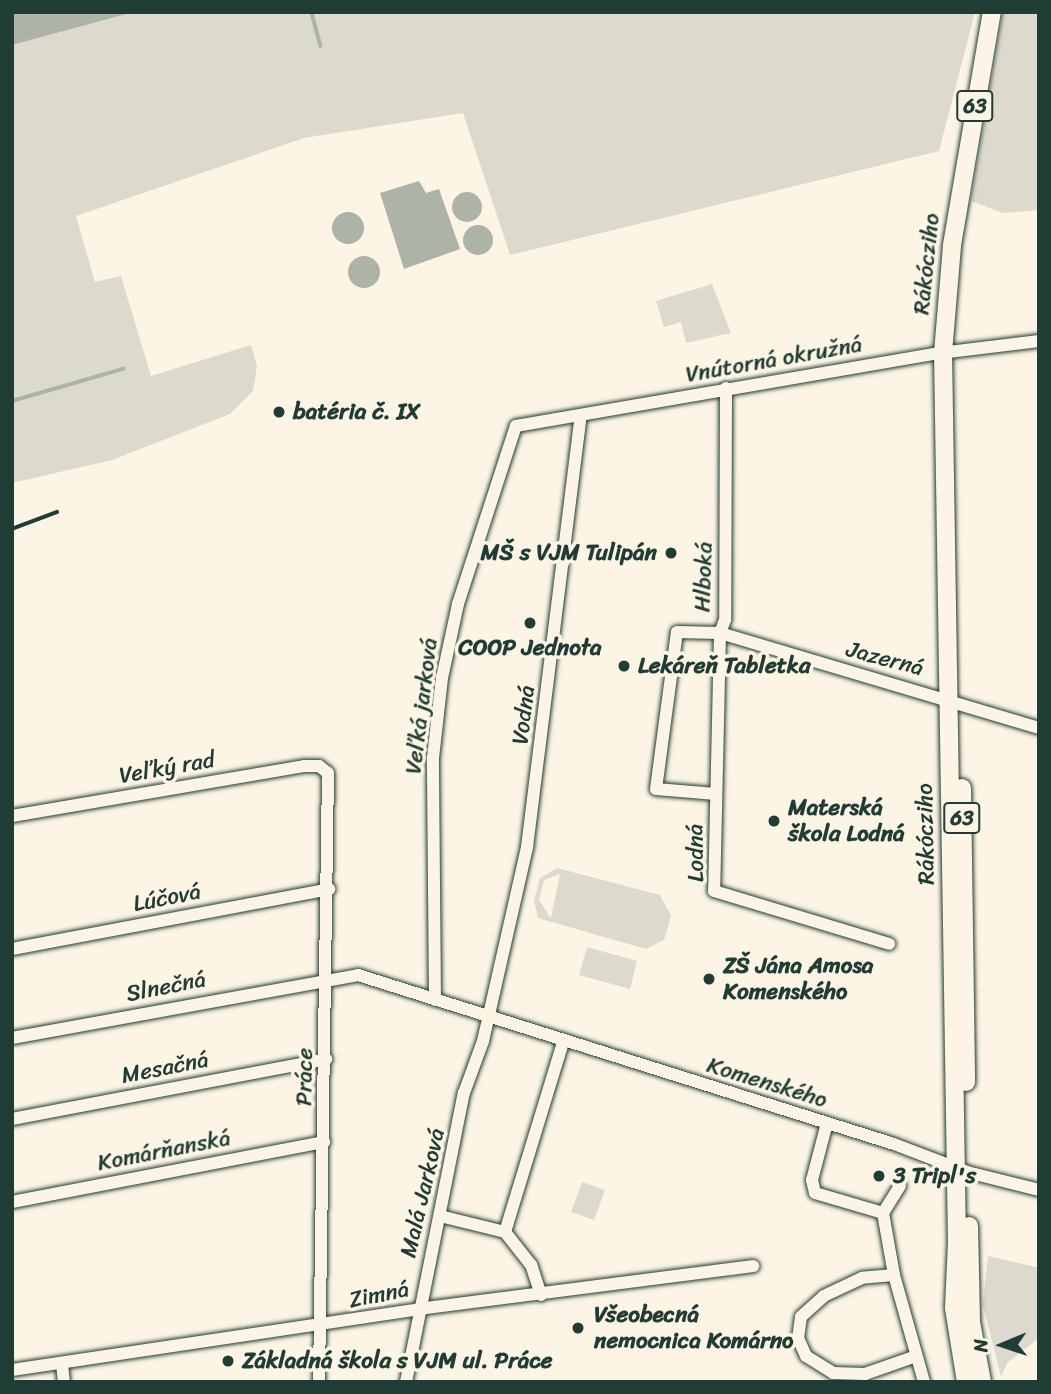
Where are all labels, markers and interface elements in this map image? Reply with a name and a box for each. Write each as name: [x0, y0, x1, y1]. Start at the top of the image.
road number: 63: [956, 88, 994, 124]
street label: Rákócziho: [908, 212, 946, 316]
street label: Vnútorná okružná: [684, 331, 864, 389]
place label: batéria č. IX: [293, 398, 421, 426]
marker: batéria č. IX: [271, 404, 287, 420]
place label: MŠ s VJM Tulipán: [480, 539, 657, 567]
street label: Hlboká: [689, 541, 719, 613]
marker: MŠ s VJM Tulipán: [663, 545, 679, 561]
marker: COOP Jednota: [522, 615, 538, 631]
place label: COOP Jednota: [458, 634, 602, 662]
street label: Veľká jarková: [400, 636, 444, 776]
street label: Jazerná: [843, 636, 927, 682]
place label: Lekáreň Tabletka: [638, 652, 810, 680]
marker: Lekáreň Tabletka: [616, 658, 632, 674]
street label: Vodná: [507, 684, 541, 746]
street label: Veľký rad: [117, 746, 217, 790]
street label: Rákócziho: [911, 783, 941, 885]
place label: Materská škola Lodná: [788, 794, 905, 848]
road number: 63: [943, 800, 981, 836]
marker: Materská škola Lodná: [766, 813, 782, 829]
street label: Lodná: [682, 824, 710, 882]
street label: Lúčová: [131, 878, 203, 918]
place label: ZŠ Jána Amosa Komenského: [723, 952, 875, 1006]
street label: Slnečná: [124, 966, 208, 1008]
marker: ZŠ Jána Amosa Komenského: [701, 971, 717, 987]
street label: Mesačná: [119, 1046, 211, 1090]
street label: Práce: [291, 1048, 319, 1106]
street label: Komenského: [703, 1052, 831, 1114]
street label: Komárňanská: [95, 1125, 233, 1177]
street label: Malá Jarková: [395, 1125, 451, 1261]
place label: 3 Tripl's: [893, 1162, 976, 1190]
marker: 3 Tripl's: [871, 1168, 887, 1184]
street label: Zimná: [347, 1276, 411, 1314]
place label: Všeobecná nemocnica Komárno: [594, 1301, 795, 1355]
north arrow: [967, 1310, 1037, 1380]
marker: Všeobecná nemocnica Komárno: [568, 1318, 588, 1338]
text: N: [964, 1339, 997, 1353]
place label: Základná škola s VJM ul. Práce: [242, 1347, 553, 1375]
marker: Základná škola s VJM ul. Práce: [220, 1353, 236, 1369]

